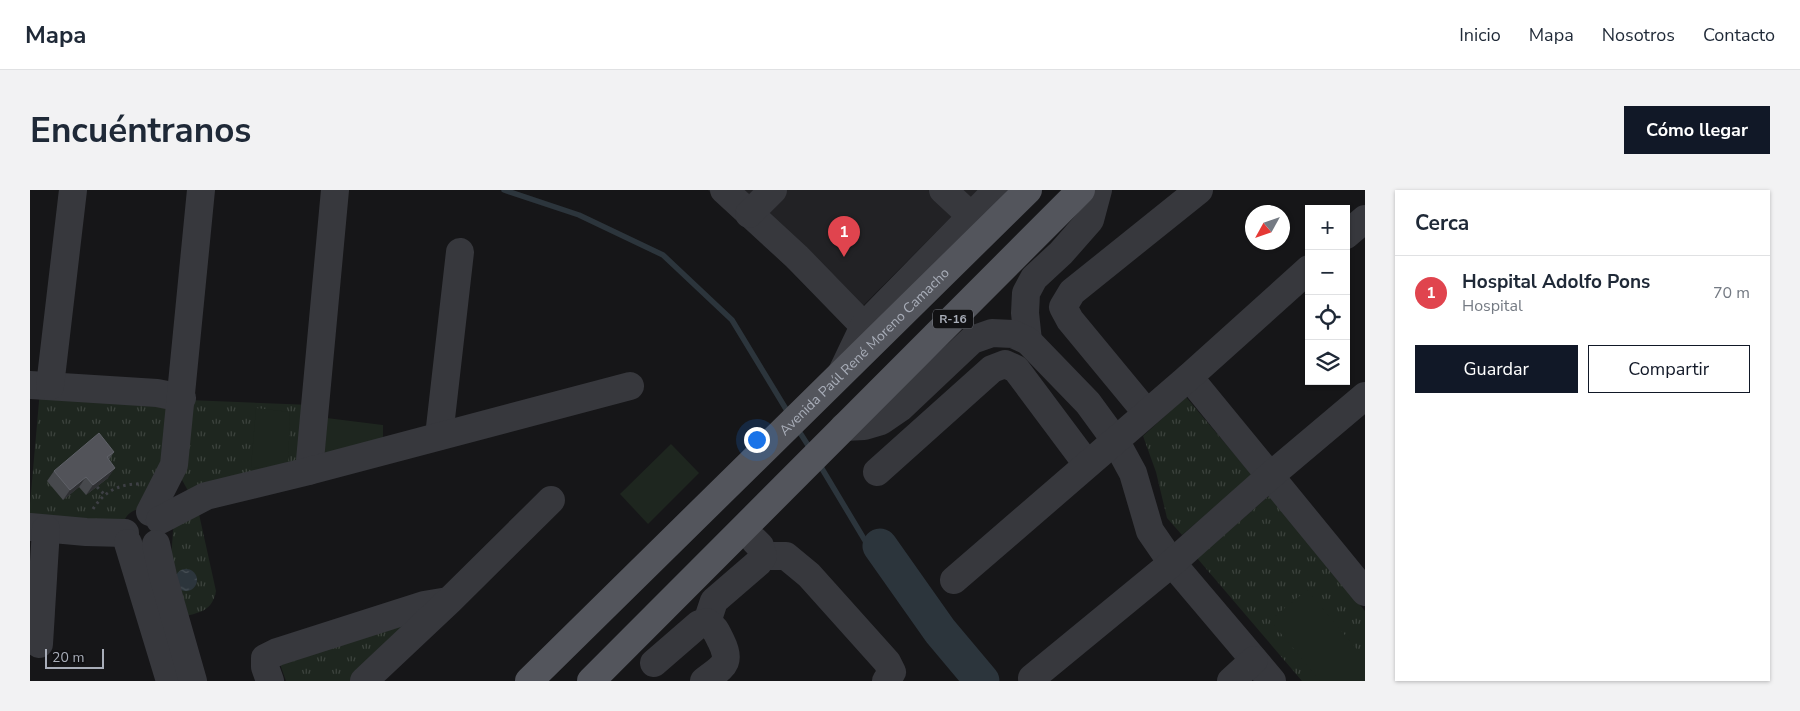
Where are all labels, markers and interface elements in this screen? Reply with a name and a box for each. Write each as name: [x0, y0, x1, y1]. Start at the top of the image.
text: Mapa: [25, 19, 87, 51]
text: Inicio: [1459, 23, 1501, 47]
text: Mapa: [1529, 23, 1574, 47]
text: Nosotros: [1602, 23, 1675, 47]
text: Contacto: [1703, 23, 1775, 47]
button: Cómo llegar: [1624, 106, 1770, 154]
text: Encuéntranos: [30, 107, 251, 154]
north arrow: [1245, 205, 1290, 250]
map controls: [1305, 205, 1350, 385]
button: +: [1305, 205, 1350, 250]
text: Cerca: [1415, 209, 1469, 237]
pin: 1: [828, 216, 860, 257]
button: −: [1305, 250, 1350, 295]
street label: Avenida Paúl René Moreno Camacho: [775, 263, 953, 439]
text: Hospital Adolfo Pons: [1462, 269, 1650, 295]
text: 1: [1426, 282, 1436, 304]
text: 70 m: [1713, 282, 1750, 304]
button: locate: [1305, 295, 1350, 340]
text: Hospital: [1462, 295, 1523, 317]
road number: R-16: [933, 310, 973, 328]
button: layers: [1305, 340, 1350, 385]
button: Guardar: [1415, 345, 1578, 393]
button: Compartir: [1588, 345, 1750, 393]
your location: [744, 427, 770, 453]
scale bar: [45, 646, 104, 669]
text: 20 m: [52, 648, 84, 667]

